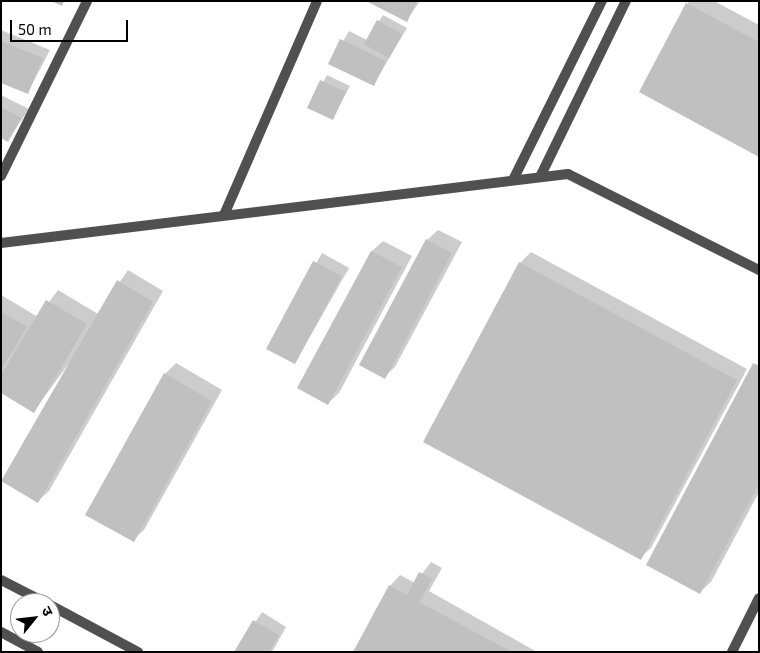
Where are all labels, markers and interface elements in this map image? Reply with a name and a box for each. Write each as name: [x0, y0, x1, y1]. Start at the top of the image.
scale bar: [12, 10, 130, 42]
text: 50 m: [18, 20, 52, 38]
north arrow: [10, 593, 60, 643]
text: उ: [38, 603, 57, 619]

